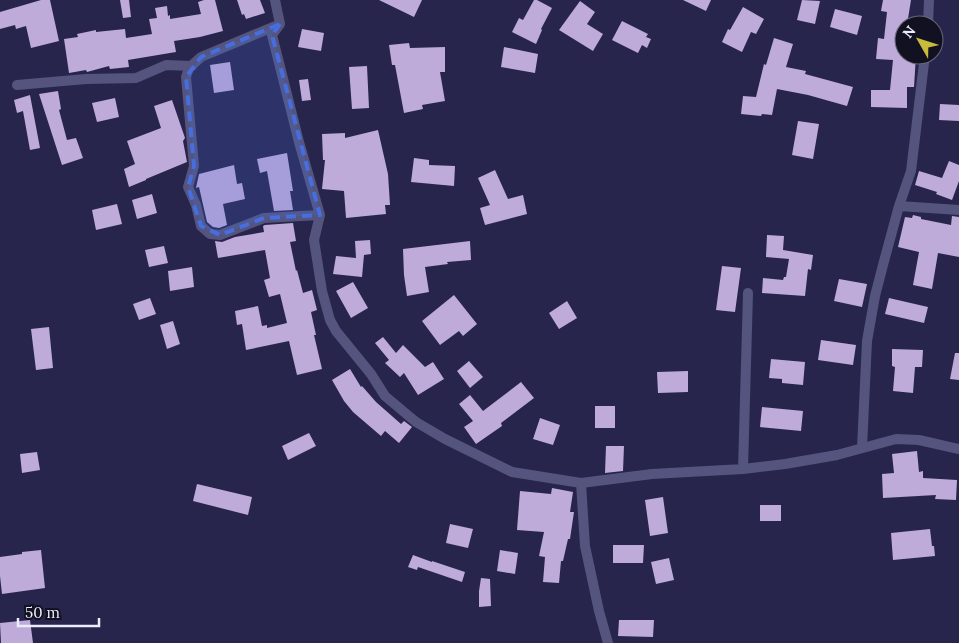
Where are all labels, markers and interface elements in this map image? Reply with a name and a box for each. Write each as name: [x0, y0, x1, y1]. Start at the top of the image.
north arrow: [894, 15, 944, 65]
text: N: [898, 22, 919, 42]
scale bar: [18, 596, 99, 628]
text: 50 m: [25, 603, 60, 622]

